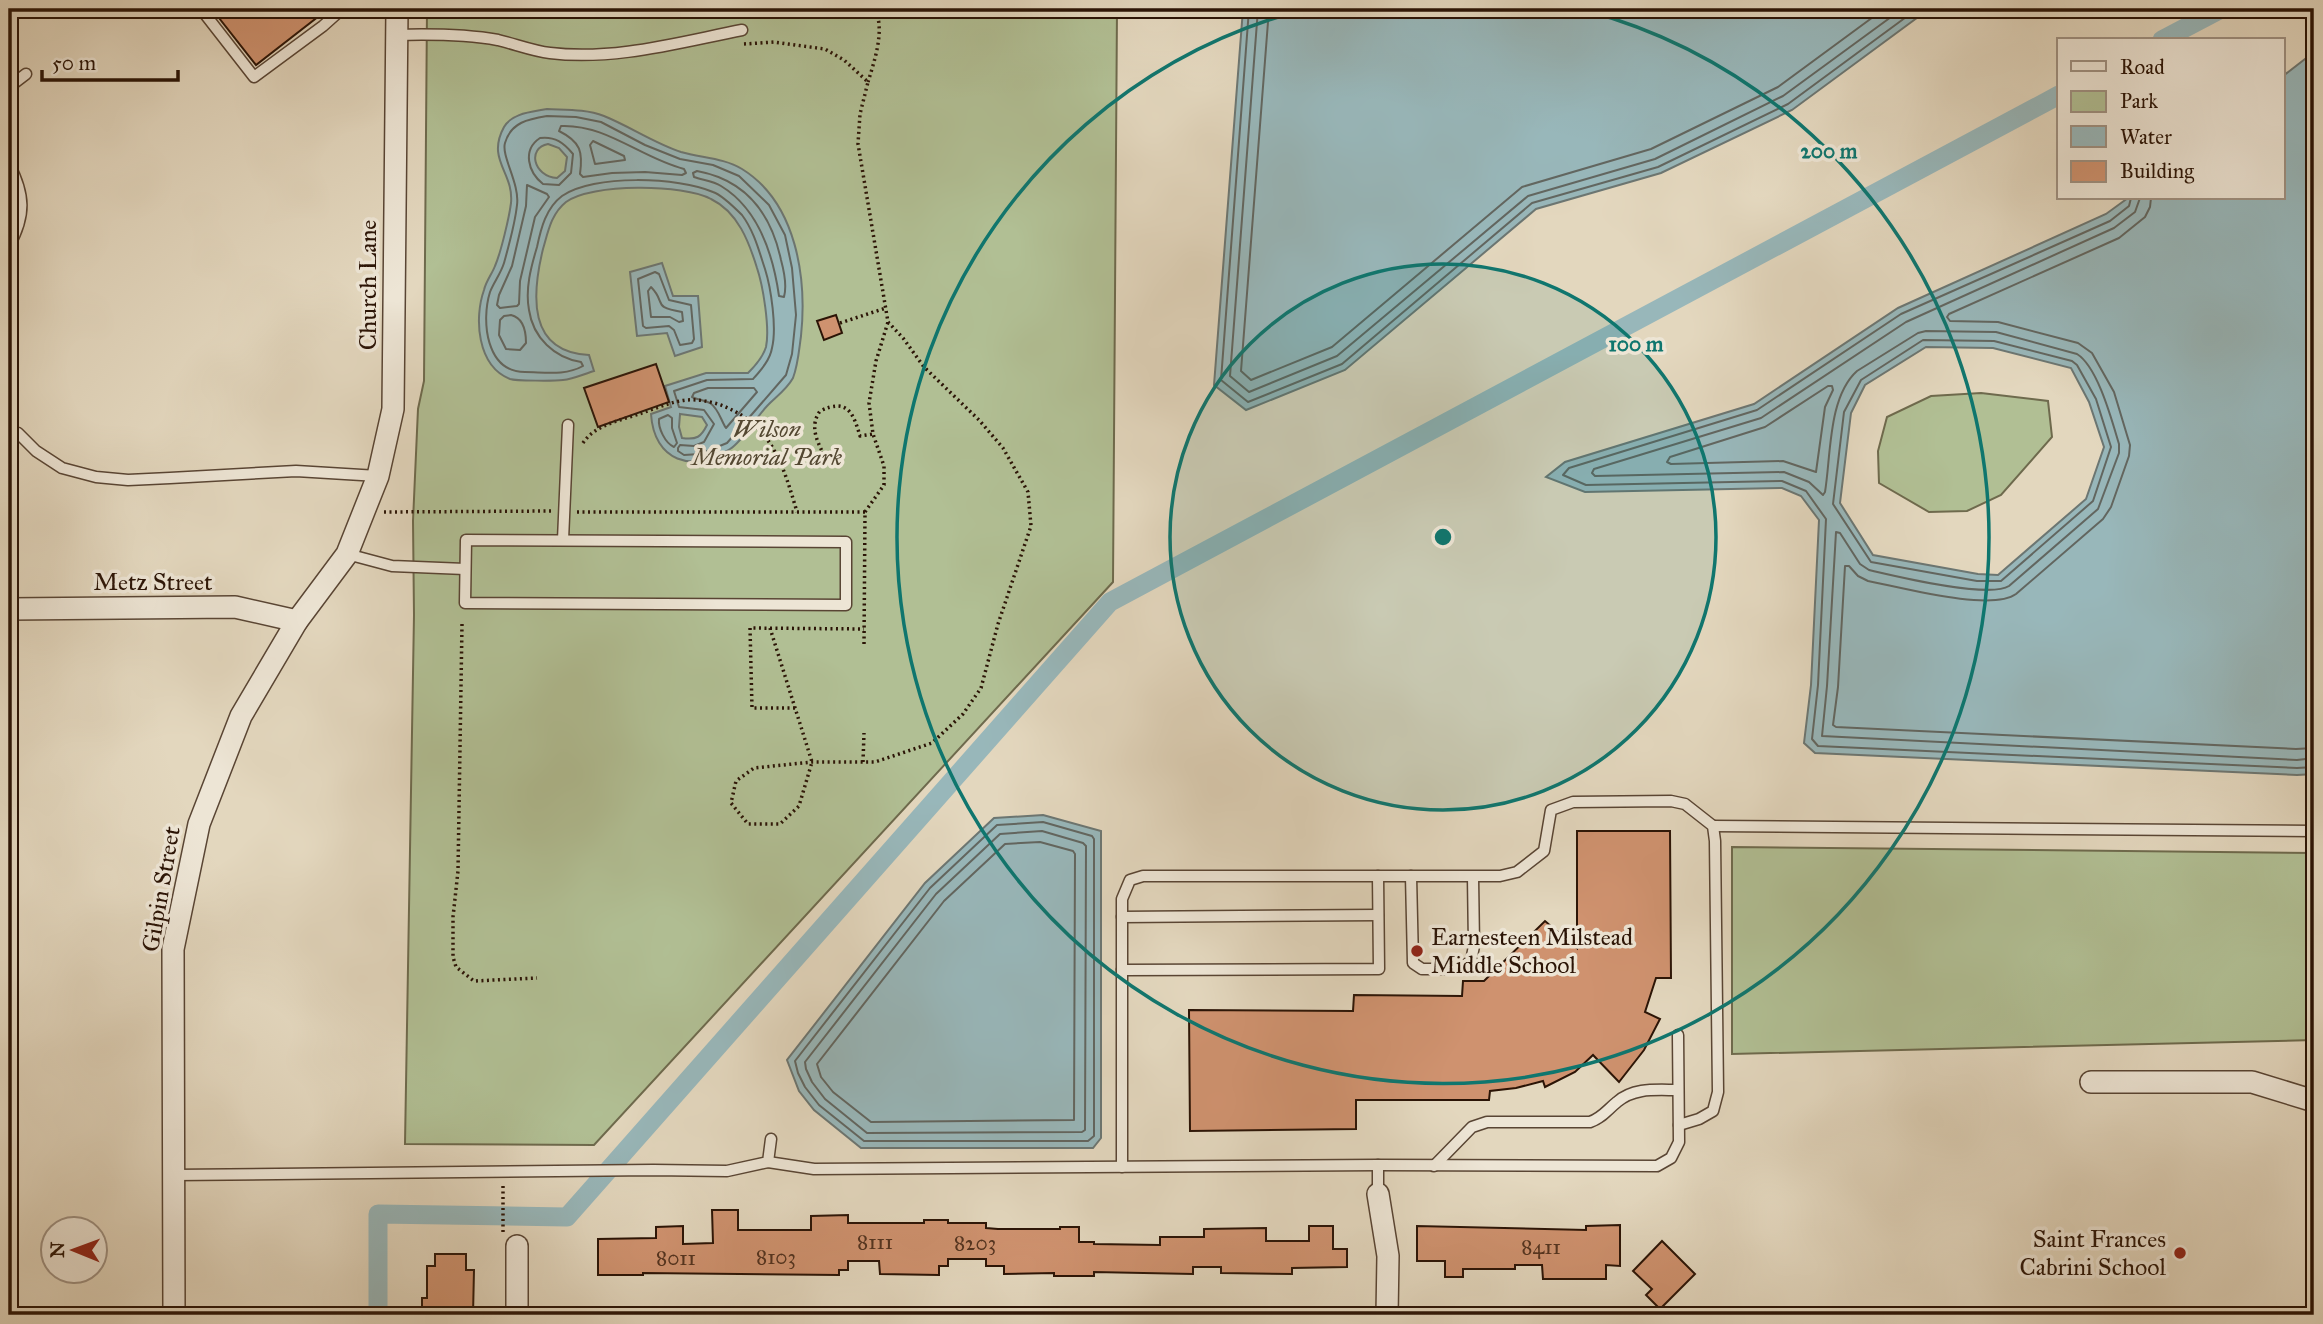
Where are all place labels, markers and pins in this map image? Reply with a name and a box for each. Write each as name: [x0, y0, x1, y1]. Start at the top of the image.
centre of rings: [1431, 525, 1455, 549]
place label: Earnesteen Milstead Middle School: [1431, 922, 1633, 980]
marker: Earnesteen Milstead Middle School: [1409, 943, 1425, 959]
place label: Saint Frances Cabrini School: [2019, 1224, 2166, 1282]
marker: Saint Frances Cabrini School: [2172, 1245, 2188, 1261]

